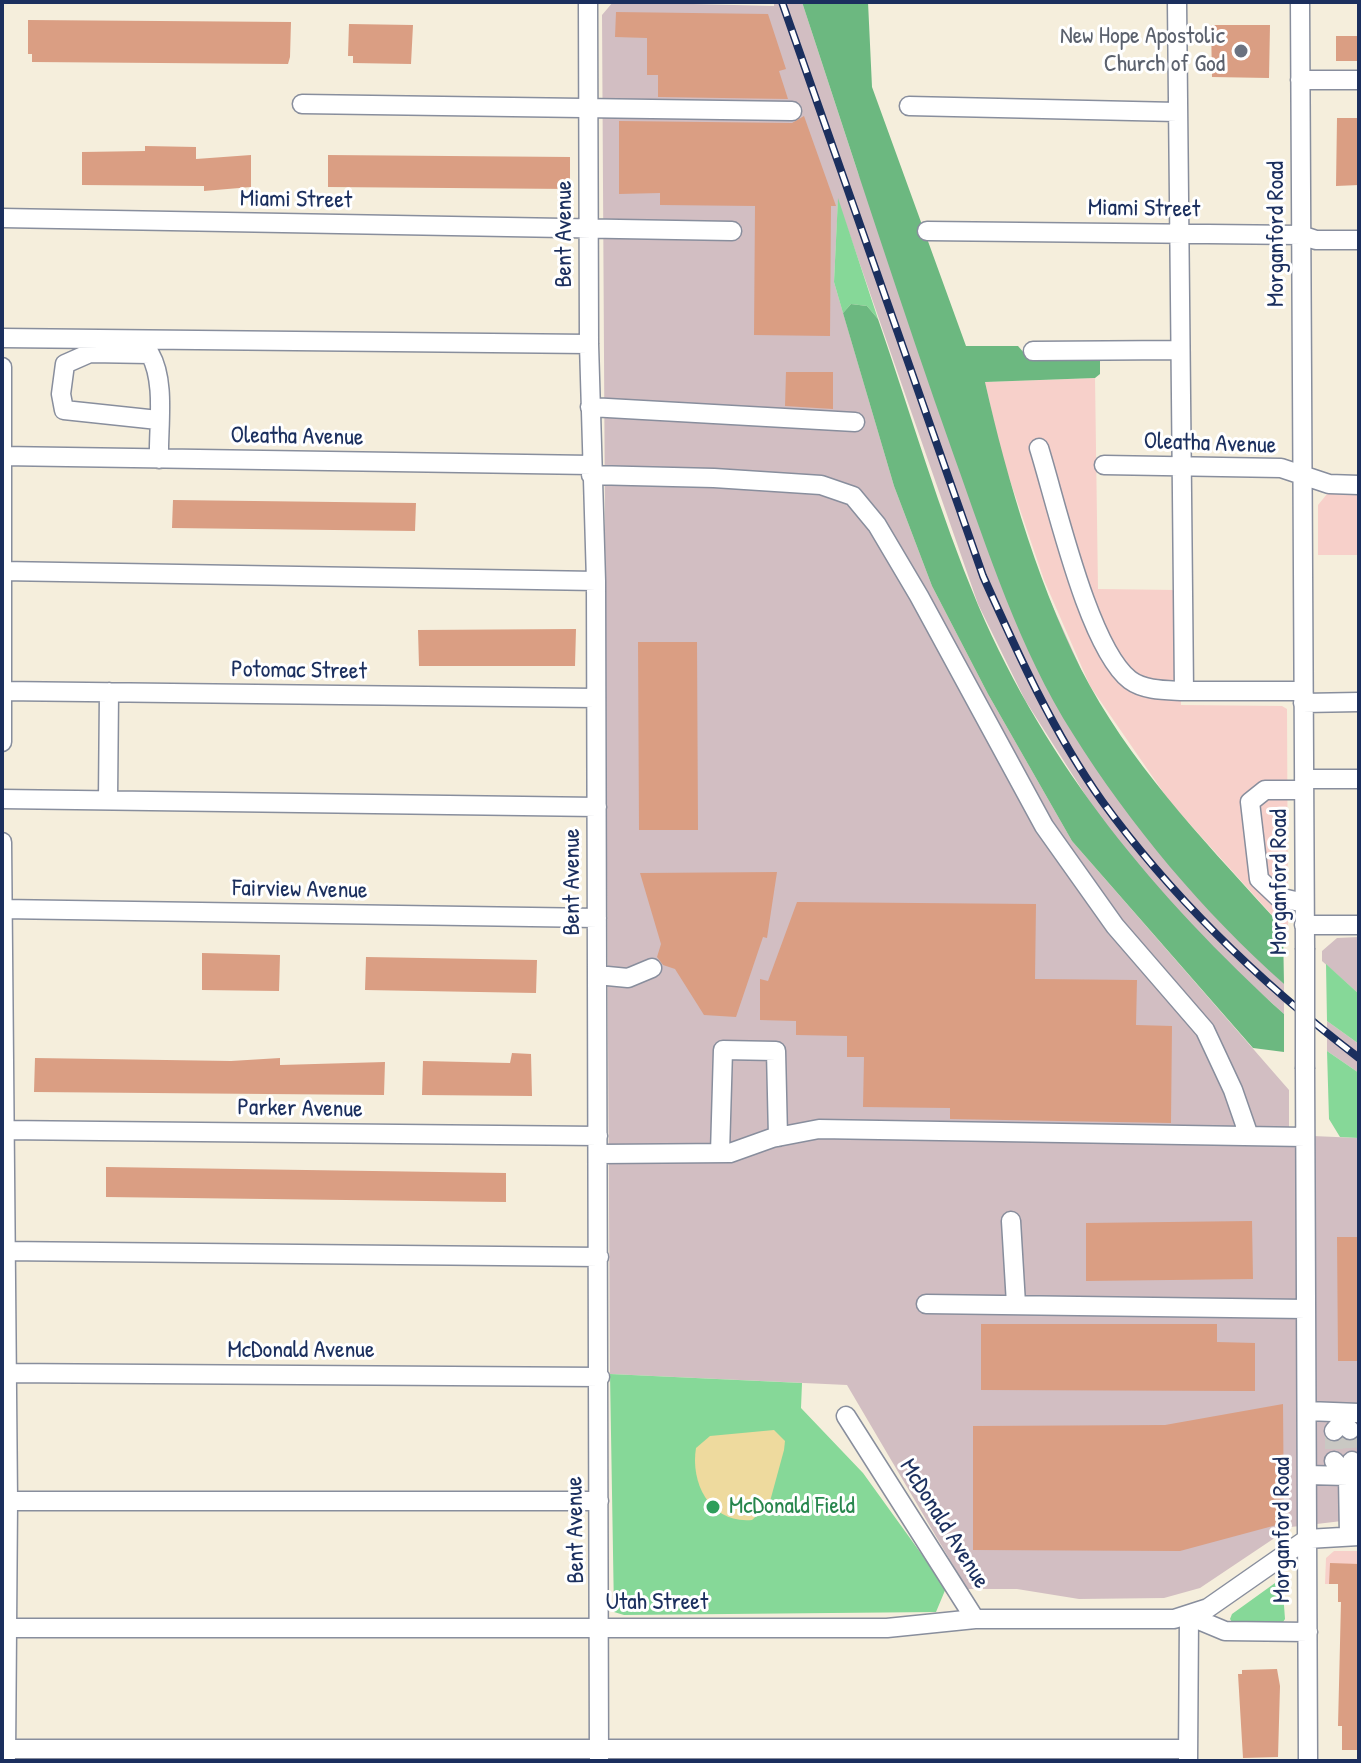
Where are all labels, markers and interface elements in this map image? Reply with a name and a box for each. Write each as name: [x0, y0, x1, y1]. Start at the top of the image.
place label: New Hope Apostolic Church of God: [1060, 23, 1225, 79]
marker: New Hope Apostolic Church of God: [1232, 42, 1250, 60]
street label: Morganford Road: [1263, 161, 1291, 307]
street label: Bent Avenue: [551, 180, 579, 288]
street label: Miami Street: [240, 185, 352, 215]
street label: Miami Street: [1088, 194, 1200, 224]
street label: Oleatha Avenue: [230, 421, 364, 453]
street label: Oleatha Avenue: [1143, 427, 1277, 461]
street label: Potomac Street: [231, 655, 367, 687]
street label: Morganford Road: [1266, 809, 1294, 955]
street label: Bent Avenue: [559, 828, 587, 936]
street label: Fairview Avenue: [232, 874, 368, 906]
street label: Parker Avenue: [237, 1094, 363, 1124]
street label: McDonald Avenue: [227, 1337, 375, 1365]
street label: McDonald Avenue: [893, 1454, 995, 1594]
street label: Morganford Road: [1269, 1457, 1297, 1603]
street label: Bent Avenue: [561, 1476, 591, 1584]
place label: McDonald Field: [729, 1493, 855, 1521]
marker: McDonald Field: [704, 1498, 722, 1516]
street label: Utah Street: [606, 1589, 708, 1617]

